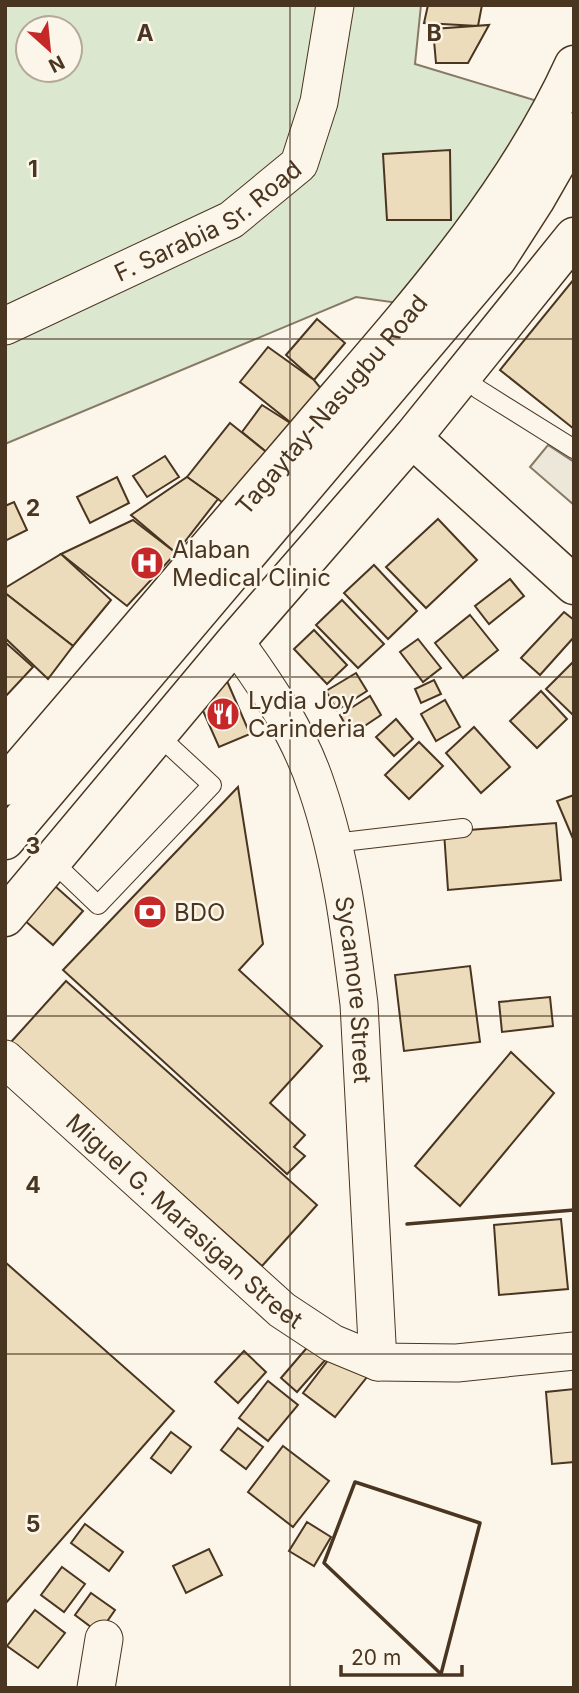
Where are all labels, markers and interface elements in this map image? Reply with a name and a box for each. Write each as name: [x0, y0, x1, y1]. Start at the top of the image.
north arrow: [14, 14, 84, 84]
text: A: [136, 19, 154, 47]
text: B: [426, 19, 442, 47]
text: N: [45, 50, 68, 77]
street label: F. Sarabia Sr. Road: [109, 154, 307, 287]
text: 1: [28, 155, 38, 183]
street label: Tagaytay-Nasugbu Road: [229, 288, 433, 520]
text: 2: [26, 494, 40, 522]
place label: Alaban Medical Clinic: [172, 535, 331, 592]
hospital icon: Alaban Medical Clinic: [128, 544, 166, 582]
place label: Lydia Joy Carinderia: [248, 686, 366, 743]
restaurant icon: Lydia Joy Carinderia: [204, 695, 242, 733]
text: 3: [26, 832, 40, 860]
bank icon: BDO: [131, 893, 169, 931]
street label: Sycamore Street: [330, 894, 378, 1084]
place label: BDO: [174, 898, 225, 927]
street label: Miguel G. Marasigan Street: [61, 1107, 308, 1334]
text: 4: [25, 1171, 41, 1199]
text: 5: [26, 1510, 40, 1538]
scale bar: [341, 1634, 462, 1678]
text: 20 m: [351, 1645, 401, 1670]

